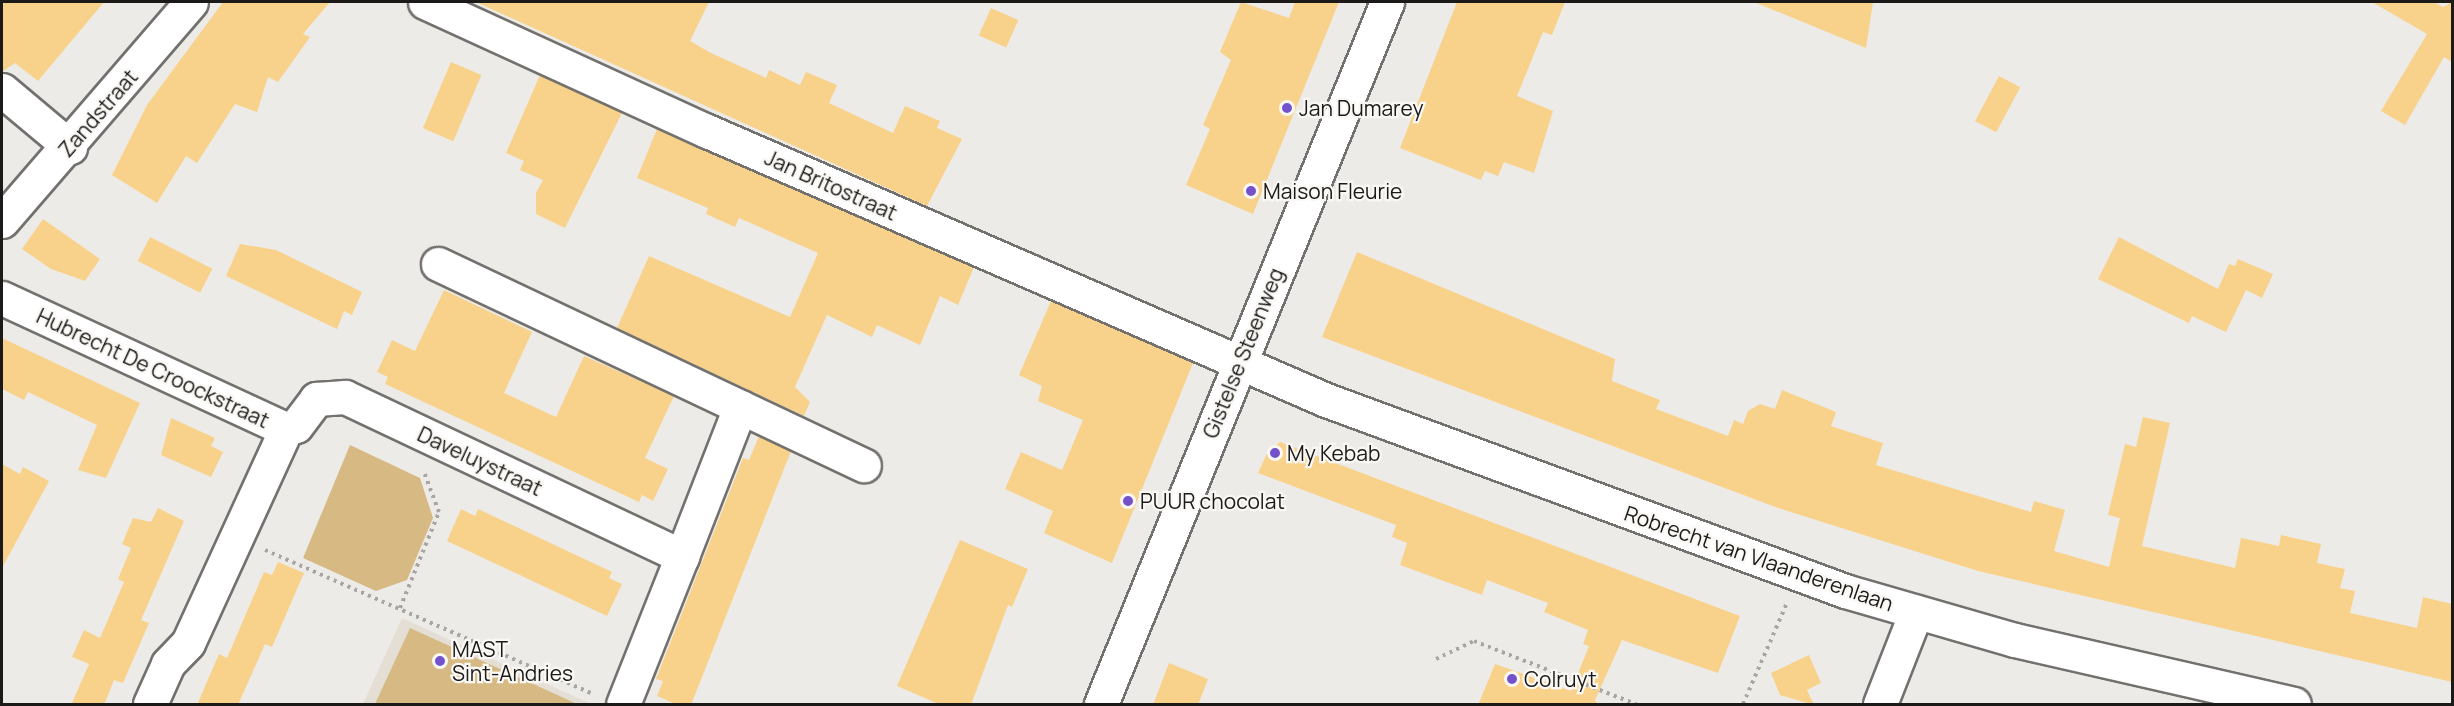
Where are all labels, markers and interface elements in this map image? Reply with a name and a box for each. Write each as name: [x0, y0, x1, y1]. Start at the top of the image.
street label: Zandstraat: [53, 64, 143, 162]
place label: Jan Dumarey: [1299, 95, 1424, 121]
marker: Jan Dumarey: [1280, 101, 1294, 115]
street label: Jan Britostraat: [761, 145, 901, 225]
place label: Maison Fleurie: [1263, 178, 1402, 204]
marker: Maison Fleurie: [1244, 184, 1258, 198]
street label: Gistelse Steenweg: [1197, 264, 1289, 442]
street label: Hubrecht De Croockstraat: [33, 303, 273, 433]
street label: Daveluystraat: [414, 421, 546, 501]
place label: My Kebab: [1287, 440, 1380, 466]
marker: My Kebab: [1268, 446, 1282, 460]
place label: PUUR chocolat: [1140, 488, 1285, 514]
marker: PUUR chocolat: [1121, 494, 1135, 508]
street label: Robrecht van Vlaanderenlaan: [1621, 500, 1897, 616]
place label: MAST Sint-Andries: [452, 636, 573, 686]
marker: MAST Sint-Andries: [433, 654, 447, 668]
place label: Colruyt: [1524, 666, 1597, 692]
marker: Colruyt: [1505, 672, 1519, 686]

